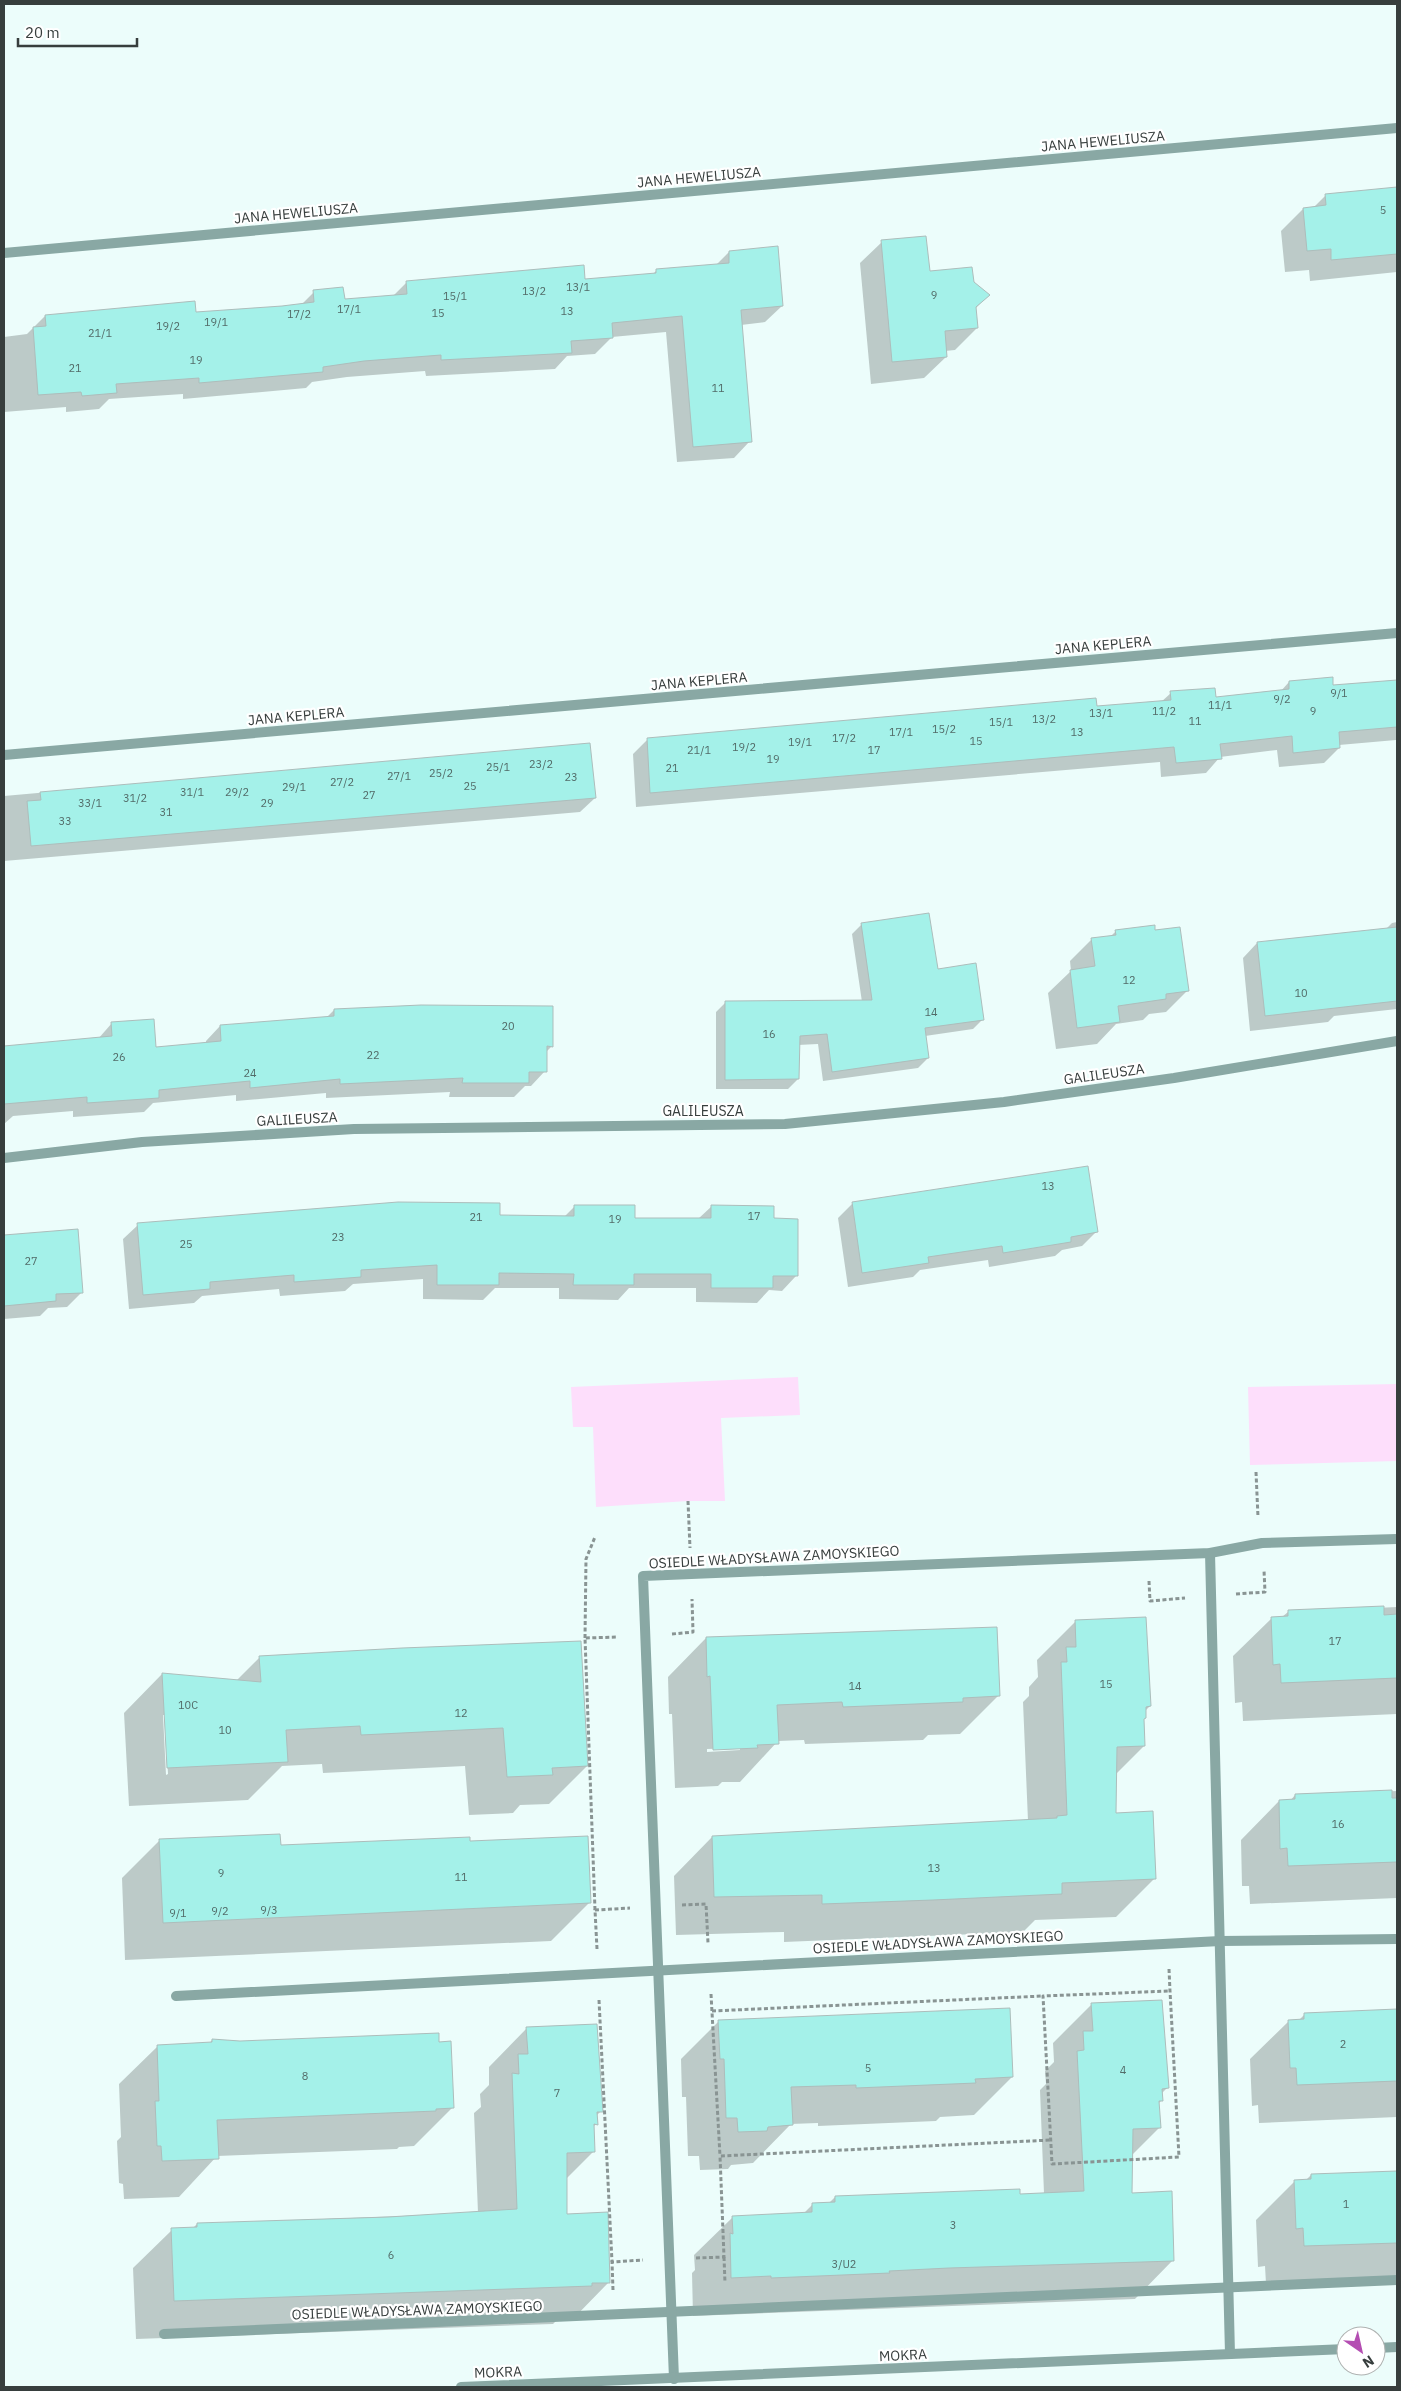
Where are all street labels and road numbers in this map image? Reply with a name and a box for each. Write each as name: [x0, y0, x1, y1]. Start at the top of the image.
street label: JANA HEWELIUSZA: [1040, 127, 1166, 155]
street label: JANA HEWELIUSZA: [636, 163, 762, 191]
street label: JANA HEWELIUSZA: [233, 199, 359, 227]
street label: JANA KEPLERA: [1054, 632, 1152, 658]
street label: JANA KEPLERA: [650, 668, 748, 694]
street label: JANA KEPLERA: [247, 703, 345, 729]
street label: GALILEUSZA: [1063, 1059, 1145, 1089]
street label: GALILEUSZA: [662, 1102, 744, 1120]
street label: GALILEUSZA: [256, 1108, 338, 1130]
street label: OSIEDLE WŁADYSŁAWA ZAMOYSKIEGO: [648, 1541, 900, 1573]
street label: OSIEDLE WŁADYSŁAWA ZAMOYSKIEGO: [812, 1926, 1064, 1958]
street label: OSIEDLE WŁADYSŁAWA ZAMOYSKIEGO: [291, 2297, 543, 2323]
street label: MOKRA: [879, 2345, 928, 2365]
street label: MOKRA: [474, 2362, 522, 2382]

